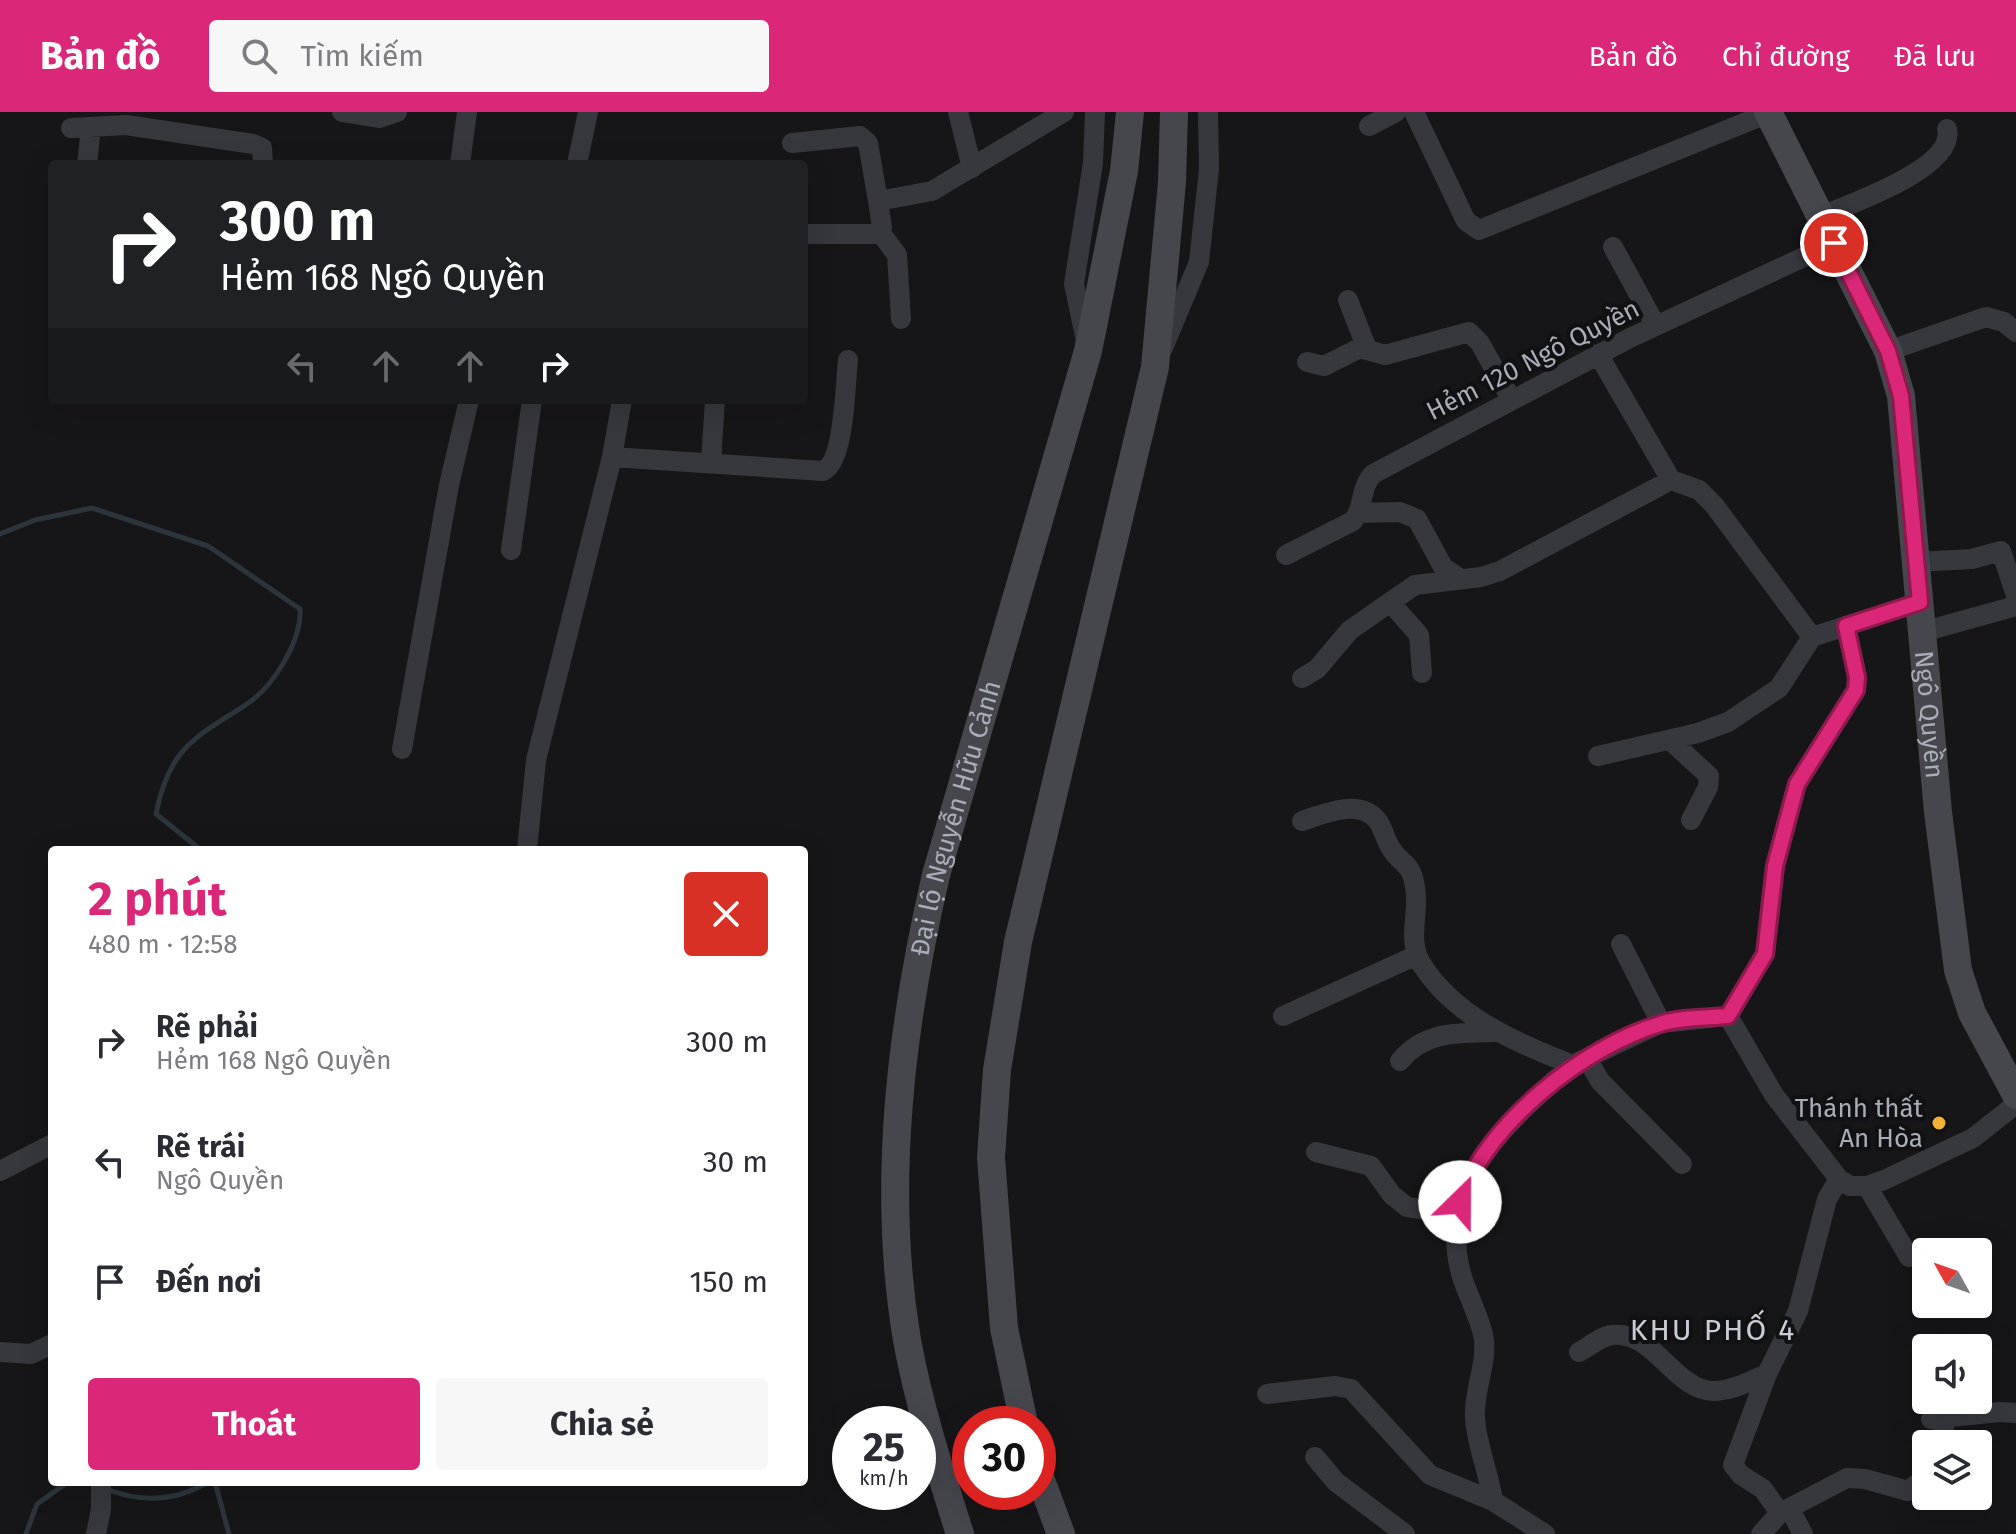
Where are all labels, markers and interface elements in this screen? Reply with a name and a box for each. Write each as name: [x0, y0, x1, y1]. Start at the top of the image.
search box: [209, 20, 769, 92]
text: Bản đồ: [40, 33, 161, 79]
icon: search: [237, 34, 281, 78]
text: Tìm kiếm: [301, 38, 424, 74]
text: Bản đồ: [1589, 40, 1678, 73]
text: Chỉ đường: [1722, 40, 1850, 73]
text: Đã lưu: [1894, 40, 1976, 73]
text: 300 m: [220, 188, 375, 255]
icon: right: [88, 192, 192, 296]
pin: [1800, 209, 1868, 277]
icon: arrive: [1812, 221, 1856, 265]
text: Hẻm 168 Ngô Quyền: [220, 256, 546, 300]
street label: Hẻm 120 Ngô Quyền: [1421, 293, 1645, 427]
icon: left: [280, 344, 324, 388]
icon: ahead: [364, 344, 408, 388]
icon: ahead: [448, 344, 492, 388]
icon: right: [532, 344, 576, 388]
street label: Ngô Quyền: [1908, 649, 1950, 780]
street label: Đại lộ Nguyễn Hữu Cảnh: [904, 677, 1007, 958]
text: 2 phút: [88, 870, 227, 928]
button: close: [684, 872, 768, 956]
text: 480 m · 12:58: [88, 929, 238, 960]
text: Rẽ phải: [156, 1009, 258, 1045]
icon: right: [88, 1020, 132, 1064]
text: 300 m: [686, 1024, 768, 1060]
text: Hẻm 168 Ngô Quyền: [156, 1045, 391, 1076]
place label: Thánh thất An Hòa: [1795, 1093, 1924, 1154]
marker: Thánh thất An Hòa: [1930, 1114, 1948, 1132]
text: Rẽ trái: [156, 1129, 245, 1165]
icon: left: [88, 1140, 132, 1184]
text: 30 m: [703, 1144, 768, 1180]
position arrow: [1418, 1160, 1502, 1244]
text: Ngô Quyền: [156, 1165, 284, 1196]
north arrow: [1912, 1238, 1992, 1318]
map controls: [1912, 1238, 1992, 1510]
icon: arrive: [88, 1260, 132, 1304]
text: Đến nơi: [156, 1264, 261, 1300]
text: 150 m: [690, 1264, 768, 1300]
district label: KHU PHỐ 4: [1630, 1309, 1796, 1348]
button: sound: [1912, 1334, 1992, 1414]
button: Thoát: [88, 1378, 420, 1470]
button: Chia sẻ: [436, 1378, 768, 1470]
speed limit sign: 30: [952, 1406, 1056, 1510]
text: 25: [863, 1424, 905, 1472]
button: layers: [1912, 1430, 1992, 1510]
text: km/h: [859, 1466, 909, 1490]

